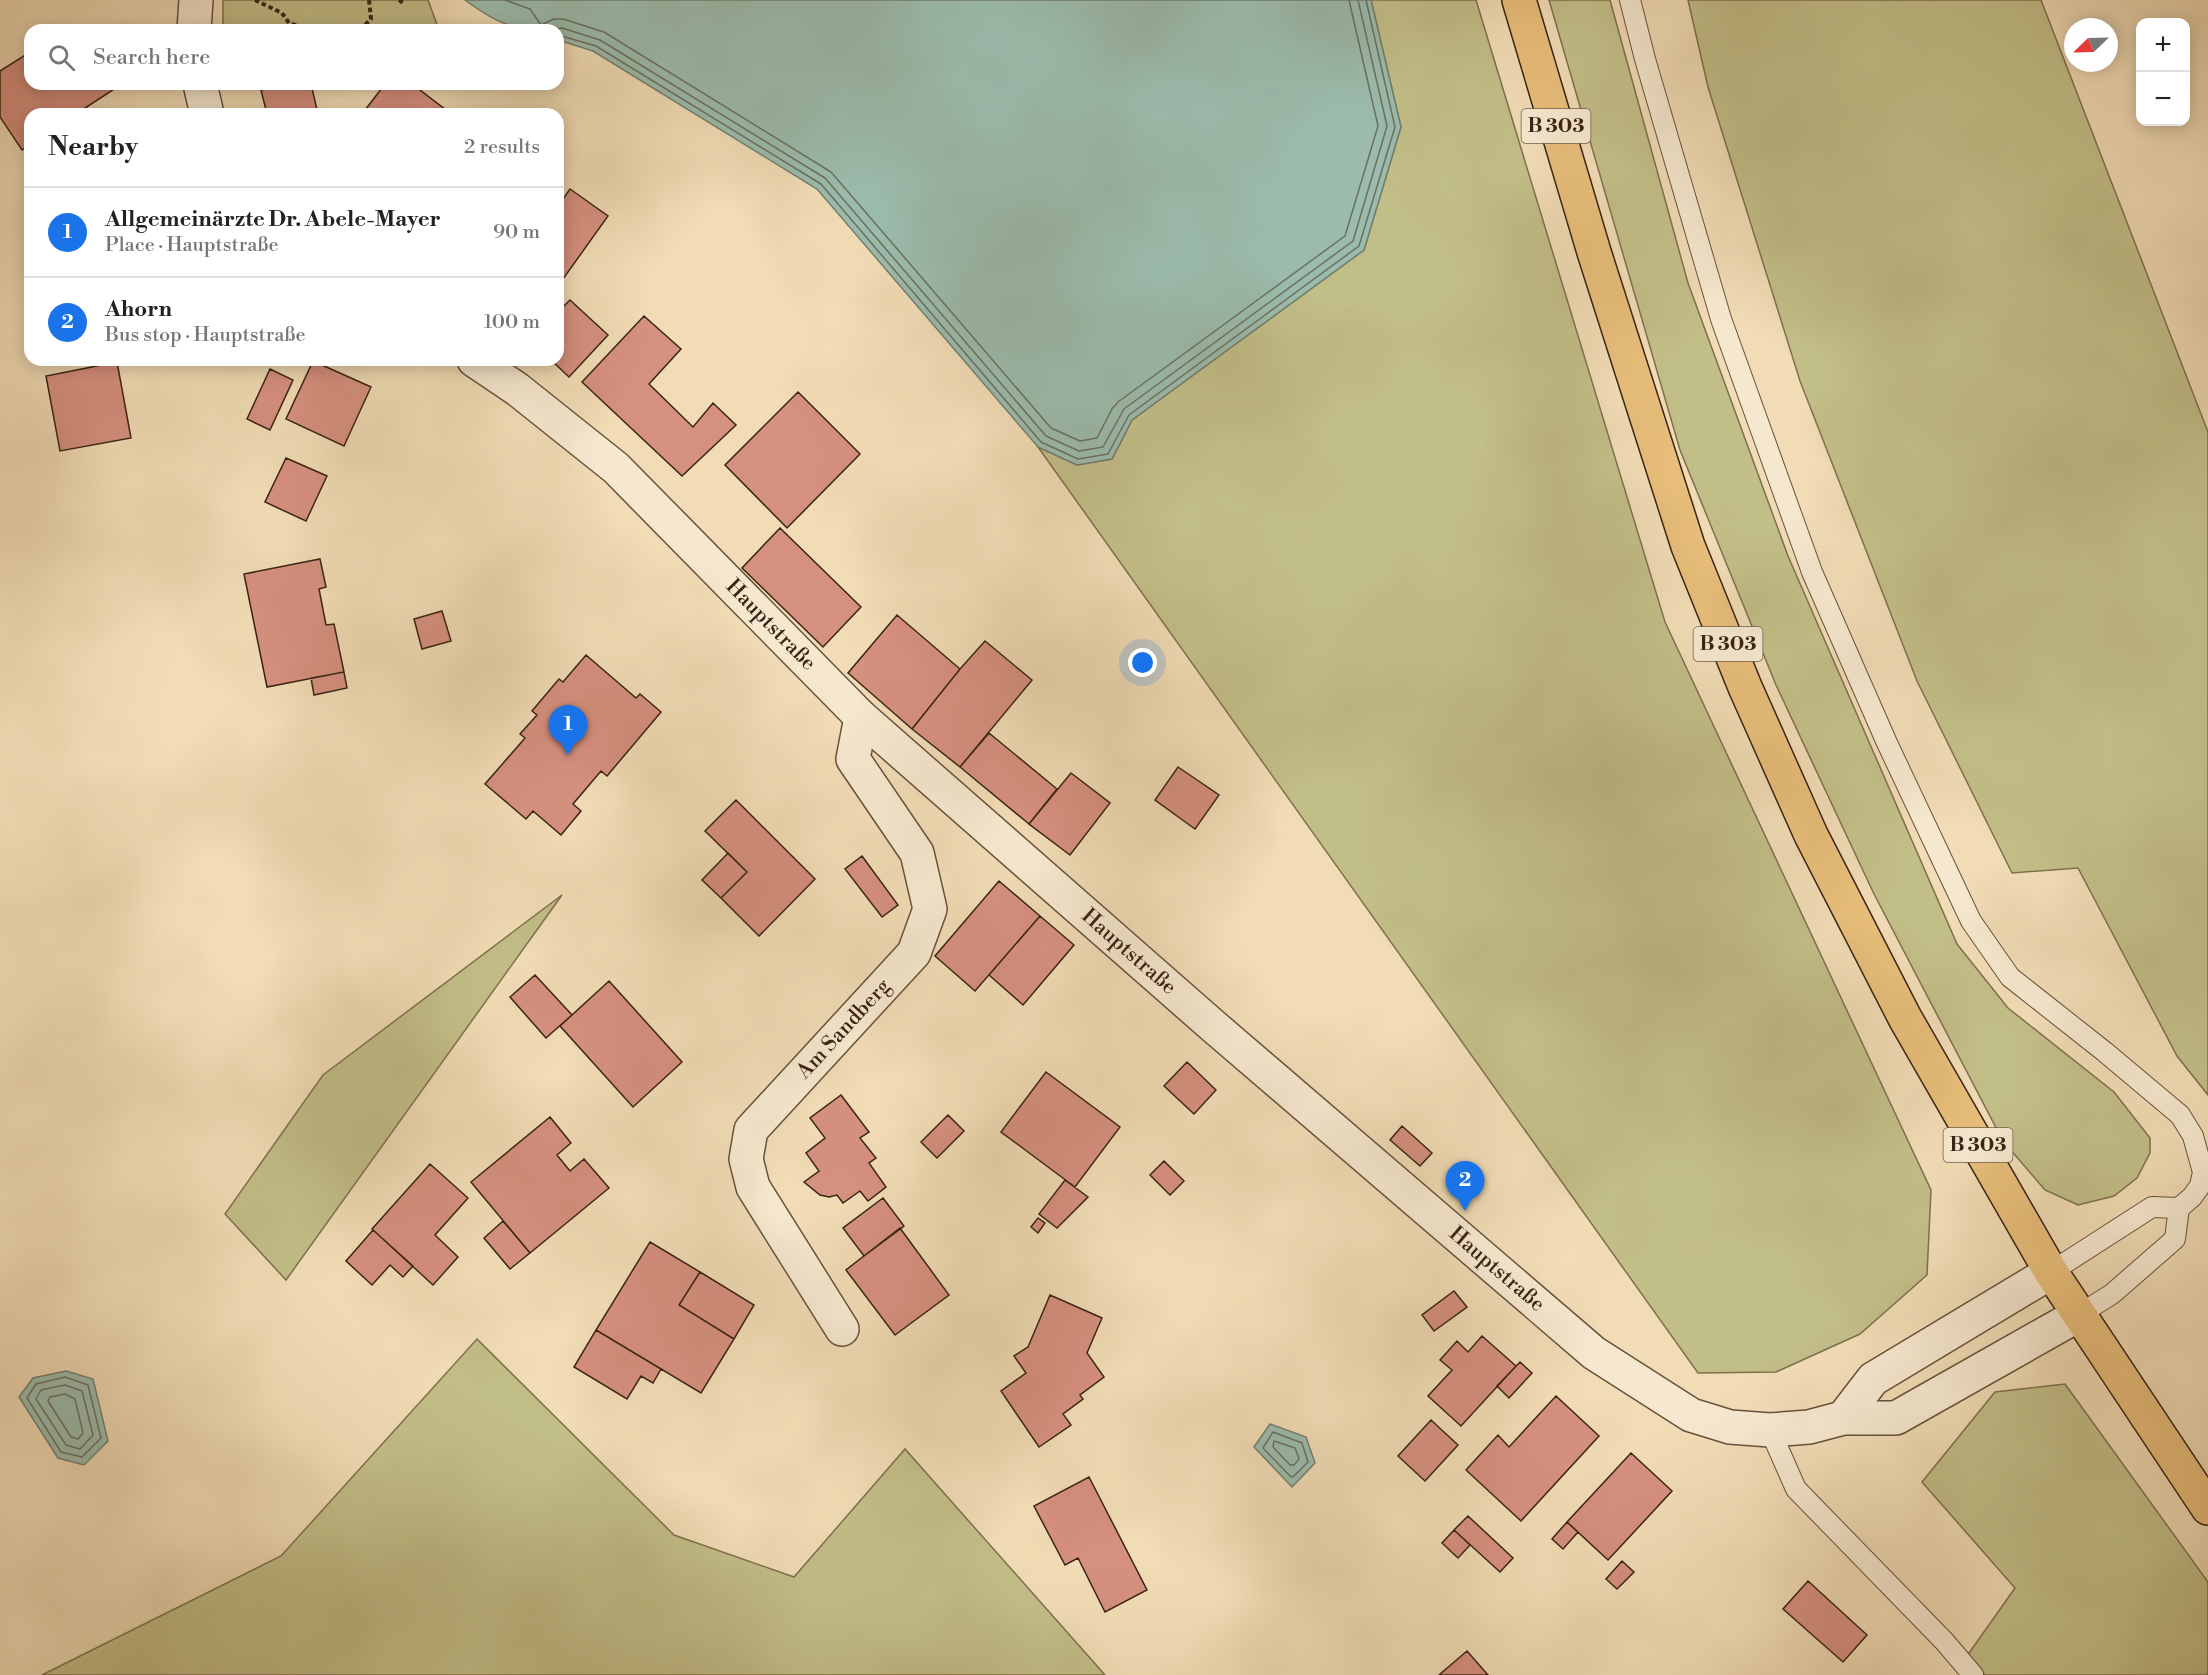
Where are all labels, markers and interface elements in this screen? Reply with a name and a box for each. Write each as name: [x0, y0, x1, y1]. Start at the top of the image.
north arrow: [2064, 18, 2118, 72]
map controls: [2136, 18, 2190, 126]
button: +: [2136, 18, 2190, 72]
search box: [24, 24, 564, 90]
icon: search: [45, 41, 78, 74]
text: Search here: [93, 44, 210, 71]
button: −: [2136, 72, 2190, 126]
road number: B 303: [1522, 109, 1590, 143]
text: Nearby: [48, 131, 138, 163]
text: 2 results: [464, 135, 540, 160]
text: Allgemeinärzte Dr. Abele-Mayer: [105, 206, 441, 233]
text: 1: [63, 220, 72, 245]
text: 90 m: [493, 220, 540, 245]
text: Place · Hauptstraße: [105, 233, 279, 258]
text: Ahorn: [105, 296, 172, 323]
text: 2: [61, 310, 74, 335]
text: 100 m: [484, 310, 540, 335]
text: Bus stop · Hauptstraße: [105, 323, 306, 348]
street label: Hauptstraße: [720, 574, 821, 676]
road number: B 303: [1694, 627, 1762, 661]
your location: [1128, 648, 1157, 677]
pin: 1: [548, 706, 588, 755]
street label: Hauptstraße: [1076, 903, 1182, 1001]
street label: Am Sandberg: [791, 974, 896, 1085]
road number: B 303: [1944, 1128, 2012, 1162]
pin: 2: [1446, 1162, 1484, 1211]
street label: Hauptstraße: [1443, 1221, 1550, 1318]

